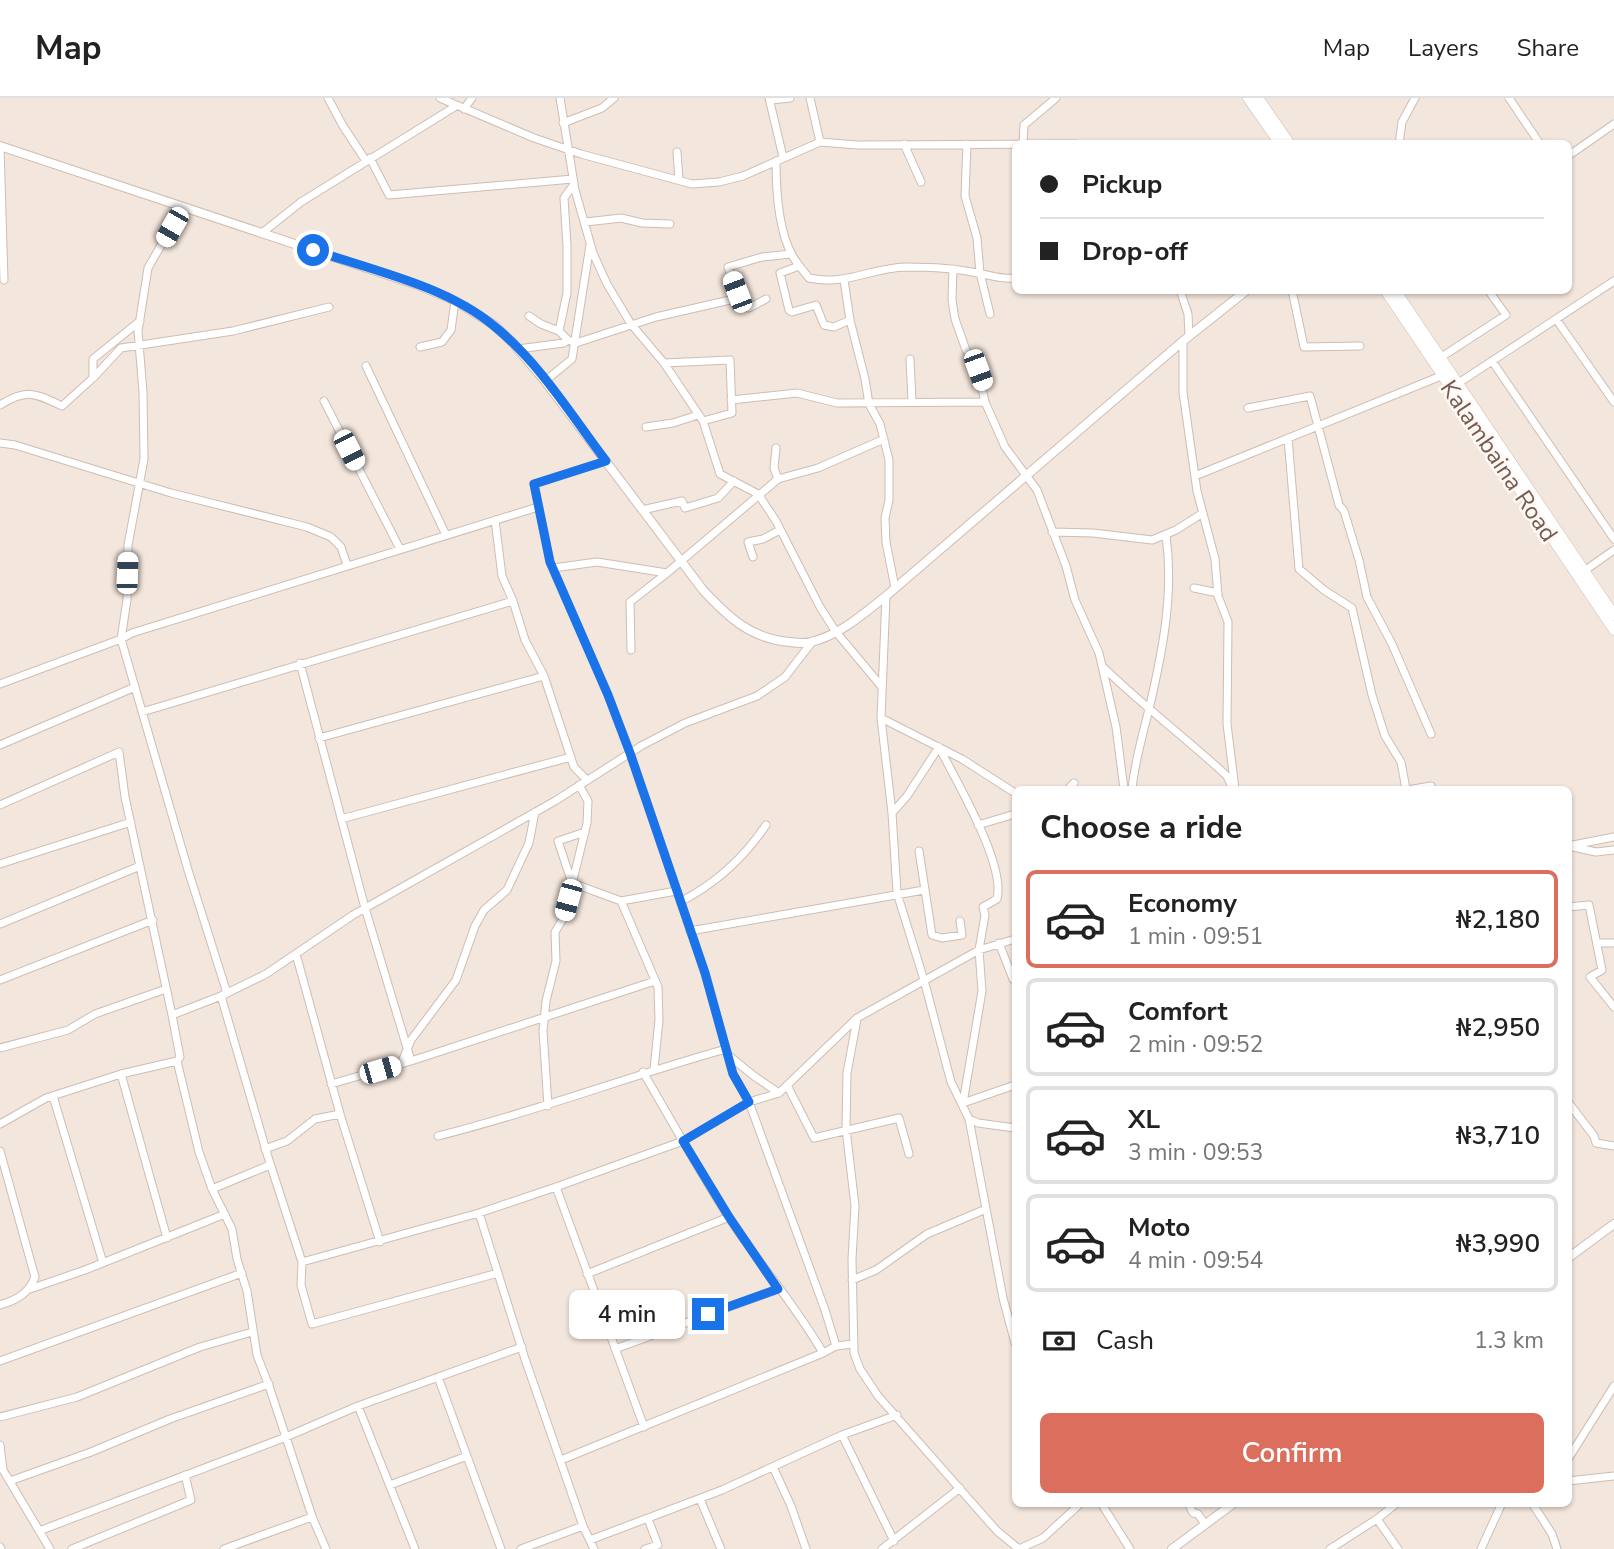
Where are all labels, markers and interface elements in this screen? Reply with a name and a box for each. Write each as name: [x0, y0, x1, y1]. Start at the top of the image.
text: Map: [35, 26, 102, 71]
text: Map: [1323, 32, 1370, 64]
text: Layers: [1408, 32, 1479, 64]
text: Share: [1517, 32, 1579, 64]
text: Pickup: [1082, 167, 1162, 202]
car: [153, 204, 192, 250]
route start: [297, 234, 329, 266]
text: Drop-off: [1082, 234, 1188, 269]
car: [720, 269, 755, 315]
car: [961, 347, 996, 393]
street label: Kalambaina Road: [1433, 374, 1565, 548]
car: [331, 427, 368, 473]
car: [116, 552, 139, 594]
text: Choose a ride: [1040, 806, 1242, 849]
car: [553, 877, 584, 923]
text: Economy: [1128, 886, 1237, 921]
icon: car: [1044, 888, 1107, 951]
text: ₦2,180: [1456, 902, 1540, 937]
text: 1 min · 09:51: [1128, 921, 1263, 952]
text: Comfort: [1128, 994, 1228, 1029]
icon: car: [1044, 996, 1107, 1059]
text: ₦2,950: [1456, 1010, 1540, 1045]
text: 2 min · 09:52: [1128, 1029, 1263, 1060]
car: [357, 1054, 404, 1086]
text: XL: [1128, 1102, 1160, 1137]
icon: car: [1044, 1104, 1107, 1167]
text: ₦3,710: [1456, 1118, 1540, 1153]
text: 3 min · 09:53: [1128, 1137, 1263, 1168]
text: Moto: [1128, 1210, 1190, 1245]
icon: car: [1044, 1212, 1107, 1275]
text: ₦3,990: [1456, 1226, 1540, 1261]
text: 4 min · 09:54: [1128, 1245, 1263, 1276]
callout: 4 min: [568, 1290, 684, 1338]
route end: [692, 1298, 724, 1330]
text: 4 min: [598, 1299, 656, 1330]
icon: cash: [1040, 1322, 1078, 1360]
text: Cash: [1096, 1323, 1154, 1358]
text: 1.3 km: [1474, 1325, 1544, 1356]
button: Confirm: [1040, 1413, 1544, 1493]

